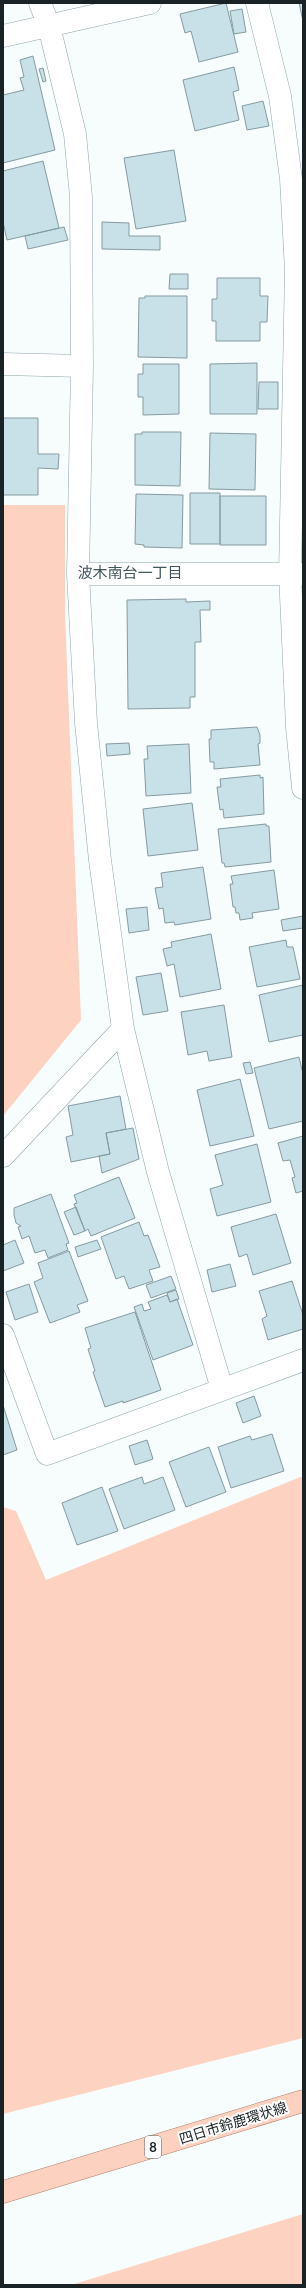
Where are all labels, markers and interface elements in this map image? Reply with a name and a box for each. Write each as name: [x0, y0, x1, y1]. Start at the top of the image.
district label: 波木南台一丁目: [77, 563, 183, 581]
street label: 四日市鈴鹿環状線: [177, 2098, 289, 2147]
road number: 8: [145, 2136, 161, 2158]

